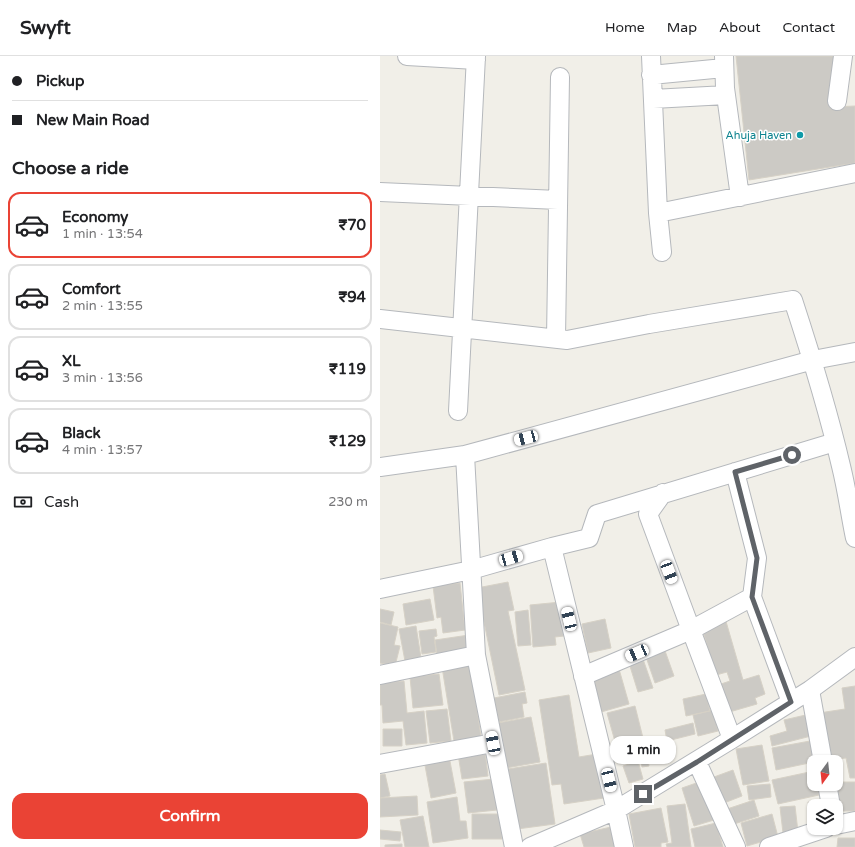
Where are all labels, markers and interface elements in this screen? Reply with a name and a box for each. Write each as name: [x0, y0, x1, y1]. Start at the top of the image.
text: Swyft: [20, 17, 71, 39]
text: Home: [605, 19, 645, 36]
text: Map: [667, 19, 697, 36]
text: About: [719, 19, 761, 36]
text: Contact: [783, 19, 835, 36]
text: Pickup: [36, 72, 84, 90]
text: New Main Road: [36, 111, 149, 129]
place label: Ahuja Haven: [726, 129, 792, 142]
marker: Ahuja Haven: [795, 130, 805, 140]
text: Choose a ride: [12, 157, 129, 179]
icon: car: [14, 207, 50, 243]
text: Economy: [62, 208, 128, 226]
text: ₹70: [338, 216, 366, 234]
text: 1 min · 13:54: [62, 226, 143, 242]
icon: car: [14, 279, 50, 315]
text: Comfort: [62, 280, 121, 298]
text: ₹94: [338, 288, 366, 306]
text: 2 min · 13:55: [62, 298, 143, 314]
icon: car: [14, 351, 50, 387]
text: XL: [62, 352, 81, 370]
text: ₹119: [329, 360, 366, 378]
text: 3 min · 13:56: [62, 370, 143, 386]
icon: car: [14, 423, 50, 459]
text: Black: [62, 424, 101, 442]
car: [513, 429, 539, 447]
text: ₹129: [329, 432, 366, 450]
text: 4 min · 13:57: [62, 442, 143, 458]
route start: [783, 446, 801, 464]
icon: cash: [12, 491, 34, 513]
text: Cash: [44, 493, 79, 511]
text: 230 m: [328, 494, 368, 510]
car: [498, 549, 524, 567]
car: [659, 559, 679, 585]
car: [560, 606, 578, 632]
car: [624, 643, 650, 663]
car: [485, 730, 501, 756]
callout: 1 min: [610, 736, 676, 764]
text: 1 min: [626, 742, 660, 758]
north arrow: [807, 755, 843, 791]
map controls: [807, 755, 843, 835]
car: [600, 767, 618, 793]
route end: [634, 785, 652, 803]
button: Confirm: [12, 793, 368, 839]
button: layers: [807, 799, 843, 835]

